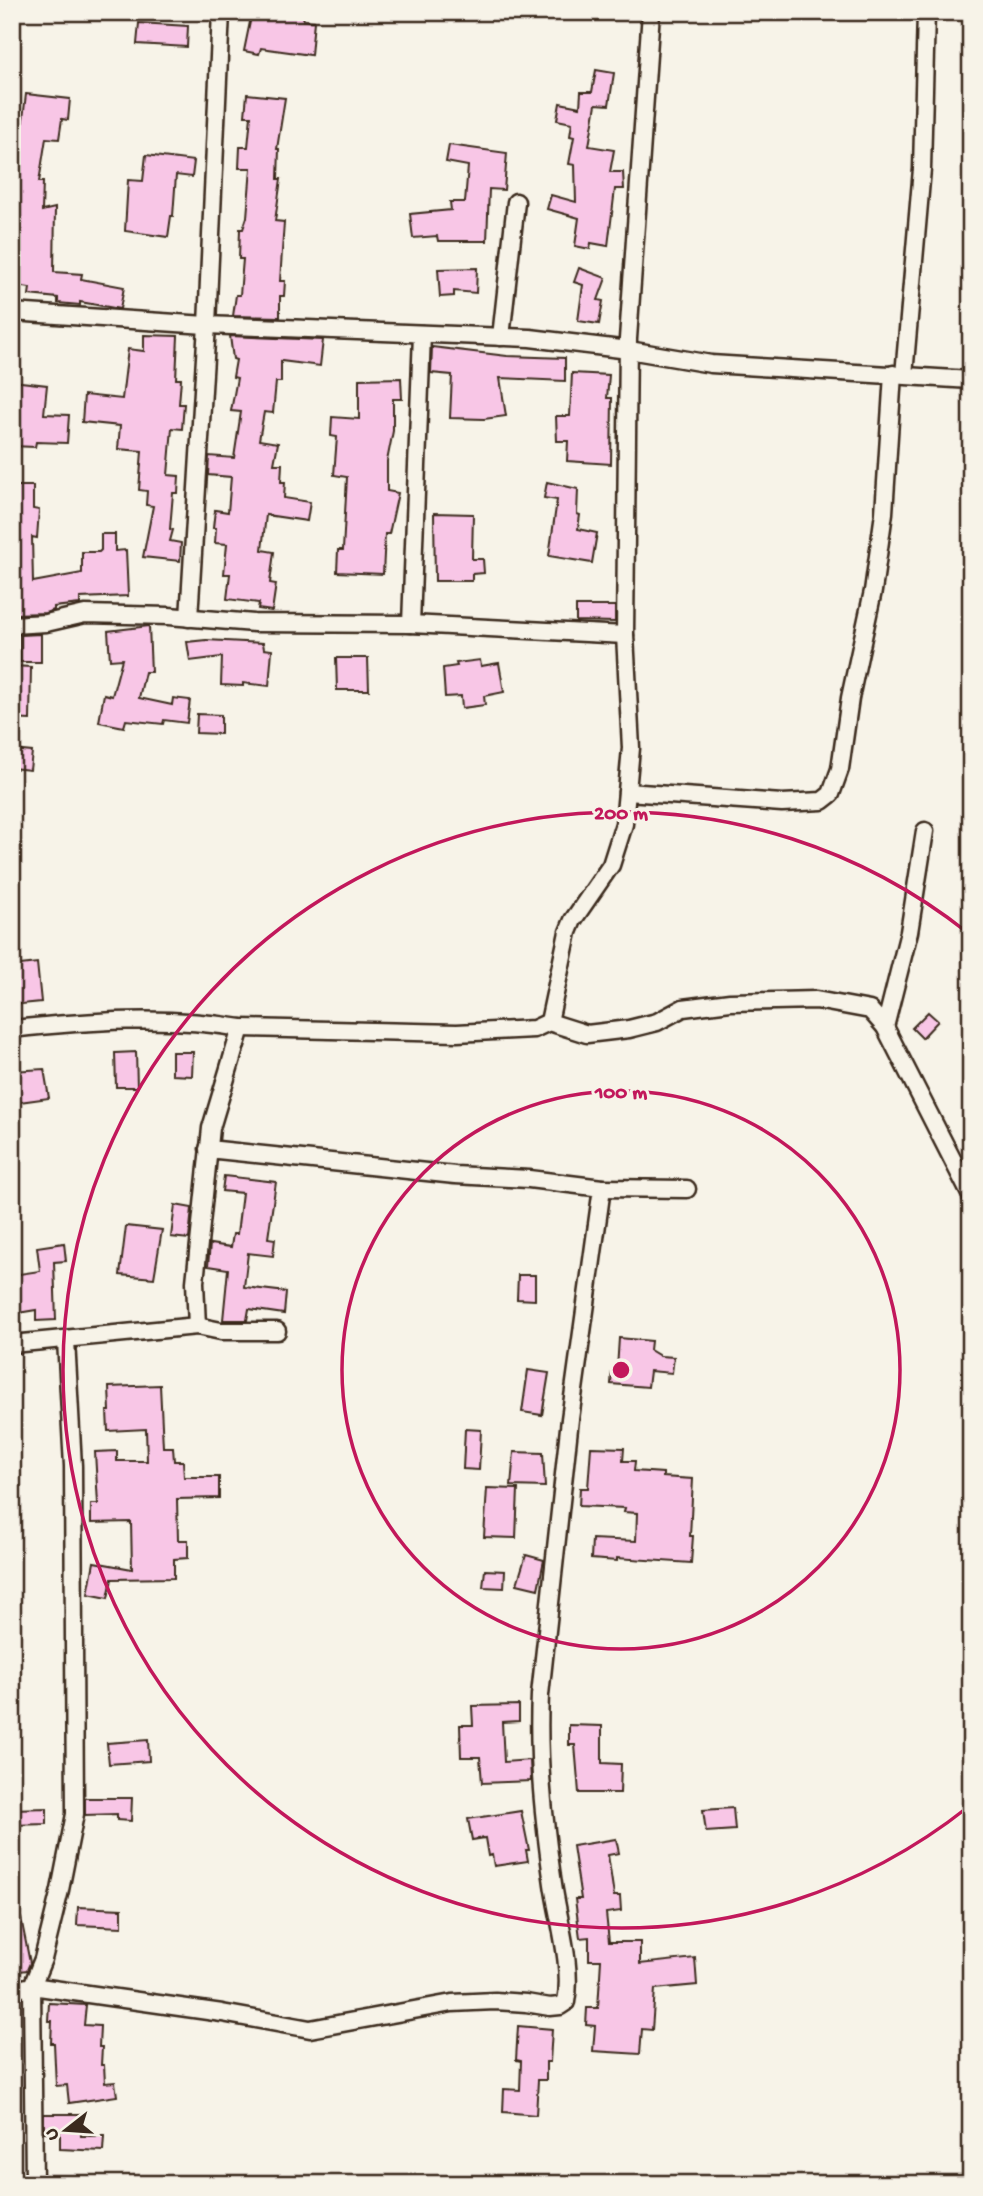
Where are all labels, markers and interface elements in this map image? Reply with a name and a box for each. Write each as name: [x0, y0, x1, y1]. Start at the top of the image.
text: 200 m: [594, 803, 648, 828]
text: 100 m: [594, 1082, 647, 1107]
centre of rings: [609, 1358, 633, 1382]
north arrow: [32, 2094, 102, 2164]
text: U: [40, 2125, 66, 2143]

